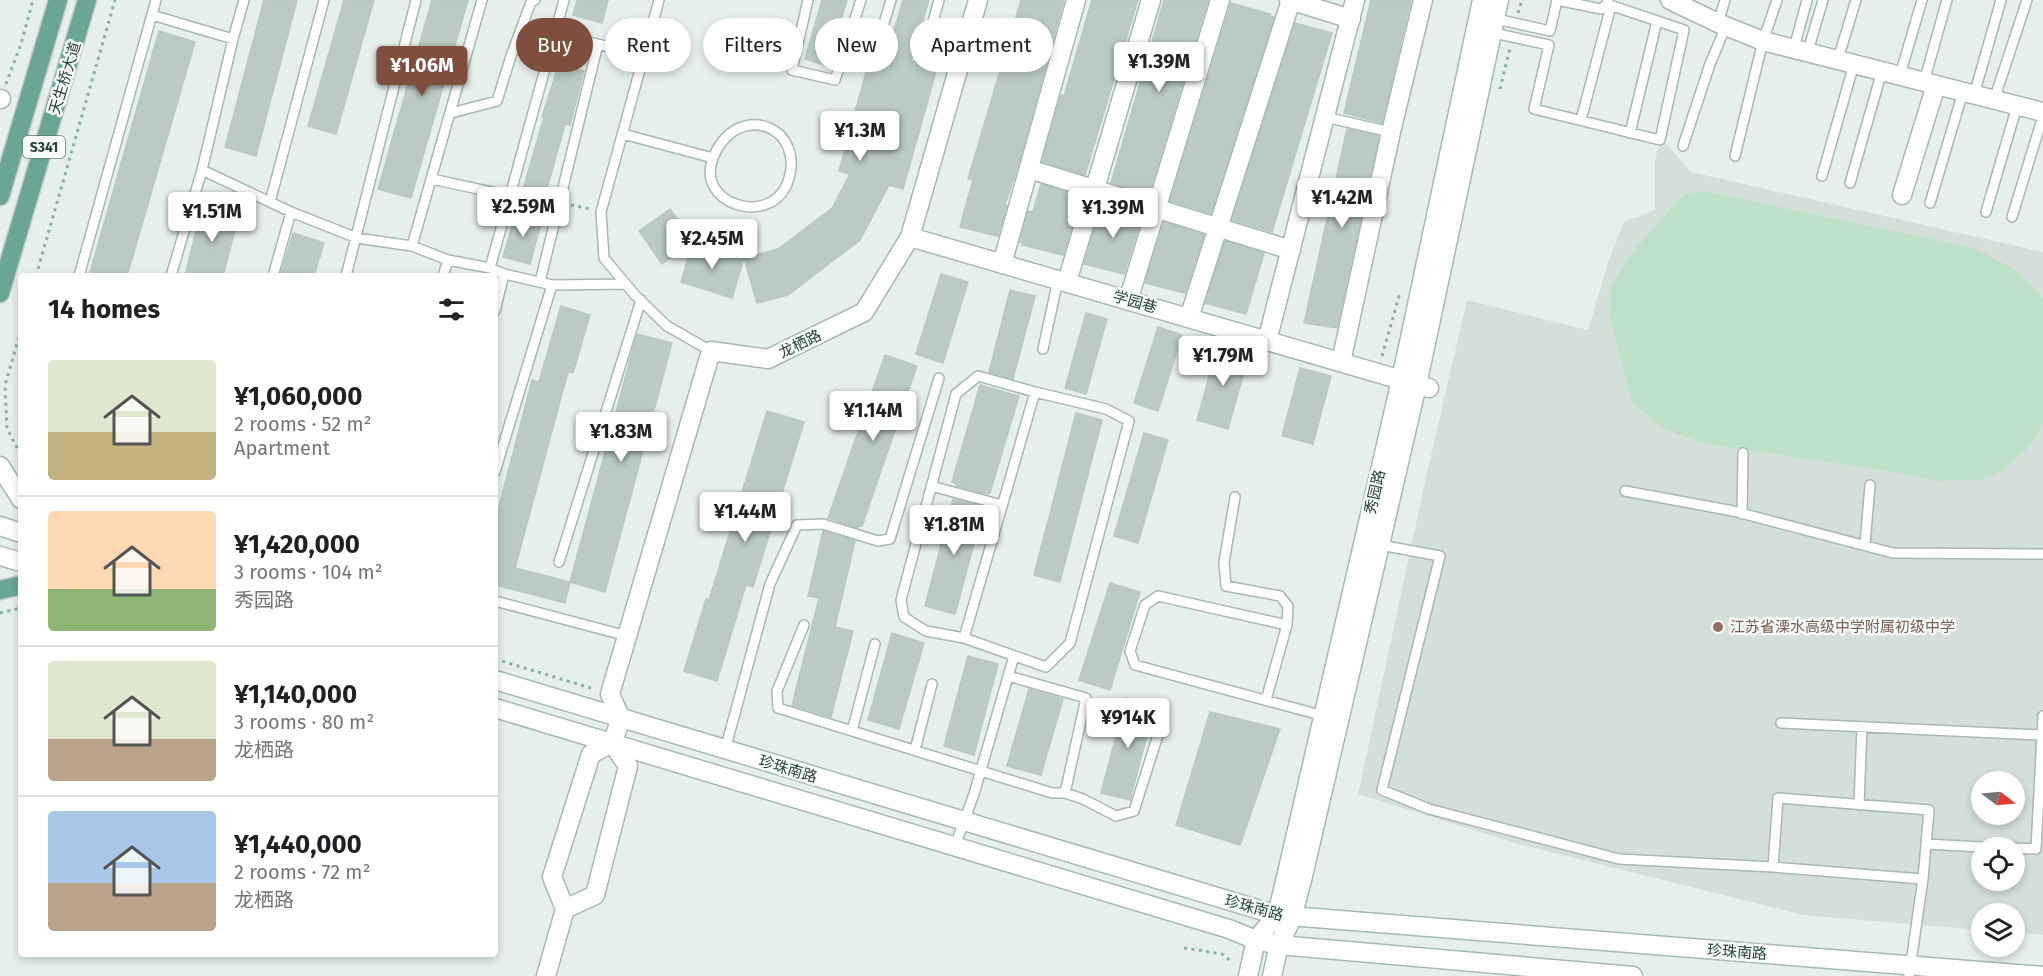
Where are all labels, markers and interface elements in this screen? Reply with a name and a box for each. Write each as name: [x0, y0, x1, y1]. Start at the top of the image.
chip: Buy: [516, 18, 593, 72]
chip: Rent: [605, 18, 691, 72]
chip: Filters: [703, 18, 803, 72]
chip: New: [815, 18, 898, 72]
chip: Apartment: [910, 18, 1053, 72]
street label: 天生桥大道: [45, 39, 85, 117]
pin: ¥1.39M: [1110, 42, 1208, 93]
pin: ¥1.06M: [373, 46, 471, 97]
text: ¥1.39M: [1128, 49, 1190, 73]
text: ¥1.06M: [390, 53, 454, 77]
pin: ¥1.3M: [818, 111, 902, 162]
text: ¥1.3M: [834, 118, 886, 142]
road number: S341: [23, 136, 65, 158]
pin: ¥1.42M: [1293, 178, 1391, 229]
text: ¥1.42M: [1311, 185, 1373, 209]
pin: ¥2.59M: [474, 187, 572, 238]
pin: ¥1.39M: [1064, 188, 1162, 239]
pin: ¥1.51M: [163, 192, 261, 243]
text: ¥2.59M: [491, 194, 555, 218]
text: ¥1.39M: [1082, 195, 1144, 219]
text: ¥1.51M: [182, 199, 242, 223]
pin: ¥2.45M: [663, 219, 761, 270]
text: ¥2.45M: [680, 226, 744, 250]
street label: 学园巷: [1111, 287, 1159, 317]
icon: filters: [435, 293, 468, 326]
text: 14 homes: [48, 294, 160, 325]
street label: 龙栖路: [776, 326, 824, 362]
pin: ¥1.79M: [1174, 336, 1272, 387]
text: ¥1.79M: [1193, 343, 1253, 367]
text: ¥1,060,000: [234, 381, 363, 412]
icon: home: [96, 384, 168, 456]
pin: ¥1.14M: [824, 391, 922, 442]
text: ¥1.14M: [843, 398, 903, 422]
text: 2 rooms · 52 m²: [234, 412, 372, 436]
pin: ¥1.83M: [572, 412, 670, 463]
text: ¥1.83M: [590, 419, 652, 443]
text: Apartment: [234, 436, 330, 460]
street label: 秀园路: [1361, 468, 1389, 516]
pin: ¥1.44M: [696, 492, 794, 543]
text: ¥1.44M: [714, 499, 776, 523]
pin: ¥1.81M: [905, 505, 1003, 556]
text: ¥1.81M: [924, 512, 984, 536]
text: ¥1,420,000: [234, 529, 360, 560]
icon: home: [96, 535, 168, 607]
text: 3 rooms · 104 m²: [234, 560, 382, 584]
text: 秀园路: [234, 588, 294, 612]
place label: 江苏省溧水高级中学附属初级中学: [1730, 618, 1955, 636]
marker: 江苏省溧水高级中学附属初级中学: [1711, 620, 1725, 634]
text: ¥1,140,000: [234, 679, 357, 710]
icon: home: [96, 685, 168, 757]
pin: ¥914K: [1086, 698, 1170, 749]
text: ¥914K: [1100, 705, 1156, 729]
text: 3 rooms · 80 m²: [234, 710, 374, 734]
text: 龙栖路: [234, 738, 294, 762]
street label: 珍珠南路: [757, 752, 819, 786]
north arrow: [1971, 771, 2025, 825]
map controls: [1971, 771, 2025, 957]
text: ¥1,440,000: [234, 829, 362, 860]
icon: home: [96, 835, 168, 907]
button: locate: [1971, 837, 2025, 891]
text: 2 rooms · 72 m²: [234, 860, 370, 884]
text: 龙栖路: [234, 888, 294, 912]
street label: 珍珠南路: [1223, 892, 1285, 924]
button: layers: [1971, 903, 2025, 957]
street label: 珍珠南路: [1706, 941, 1768, 963]

